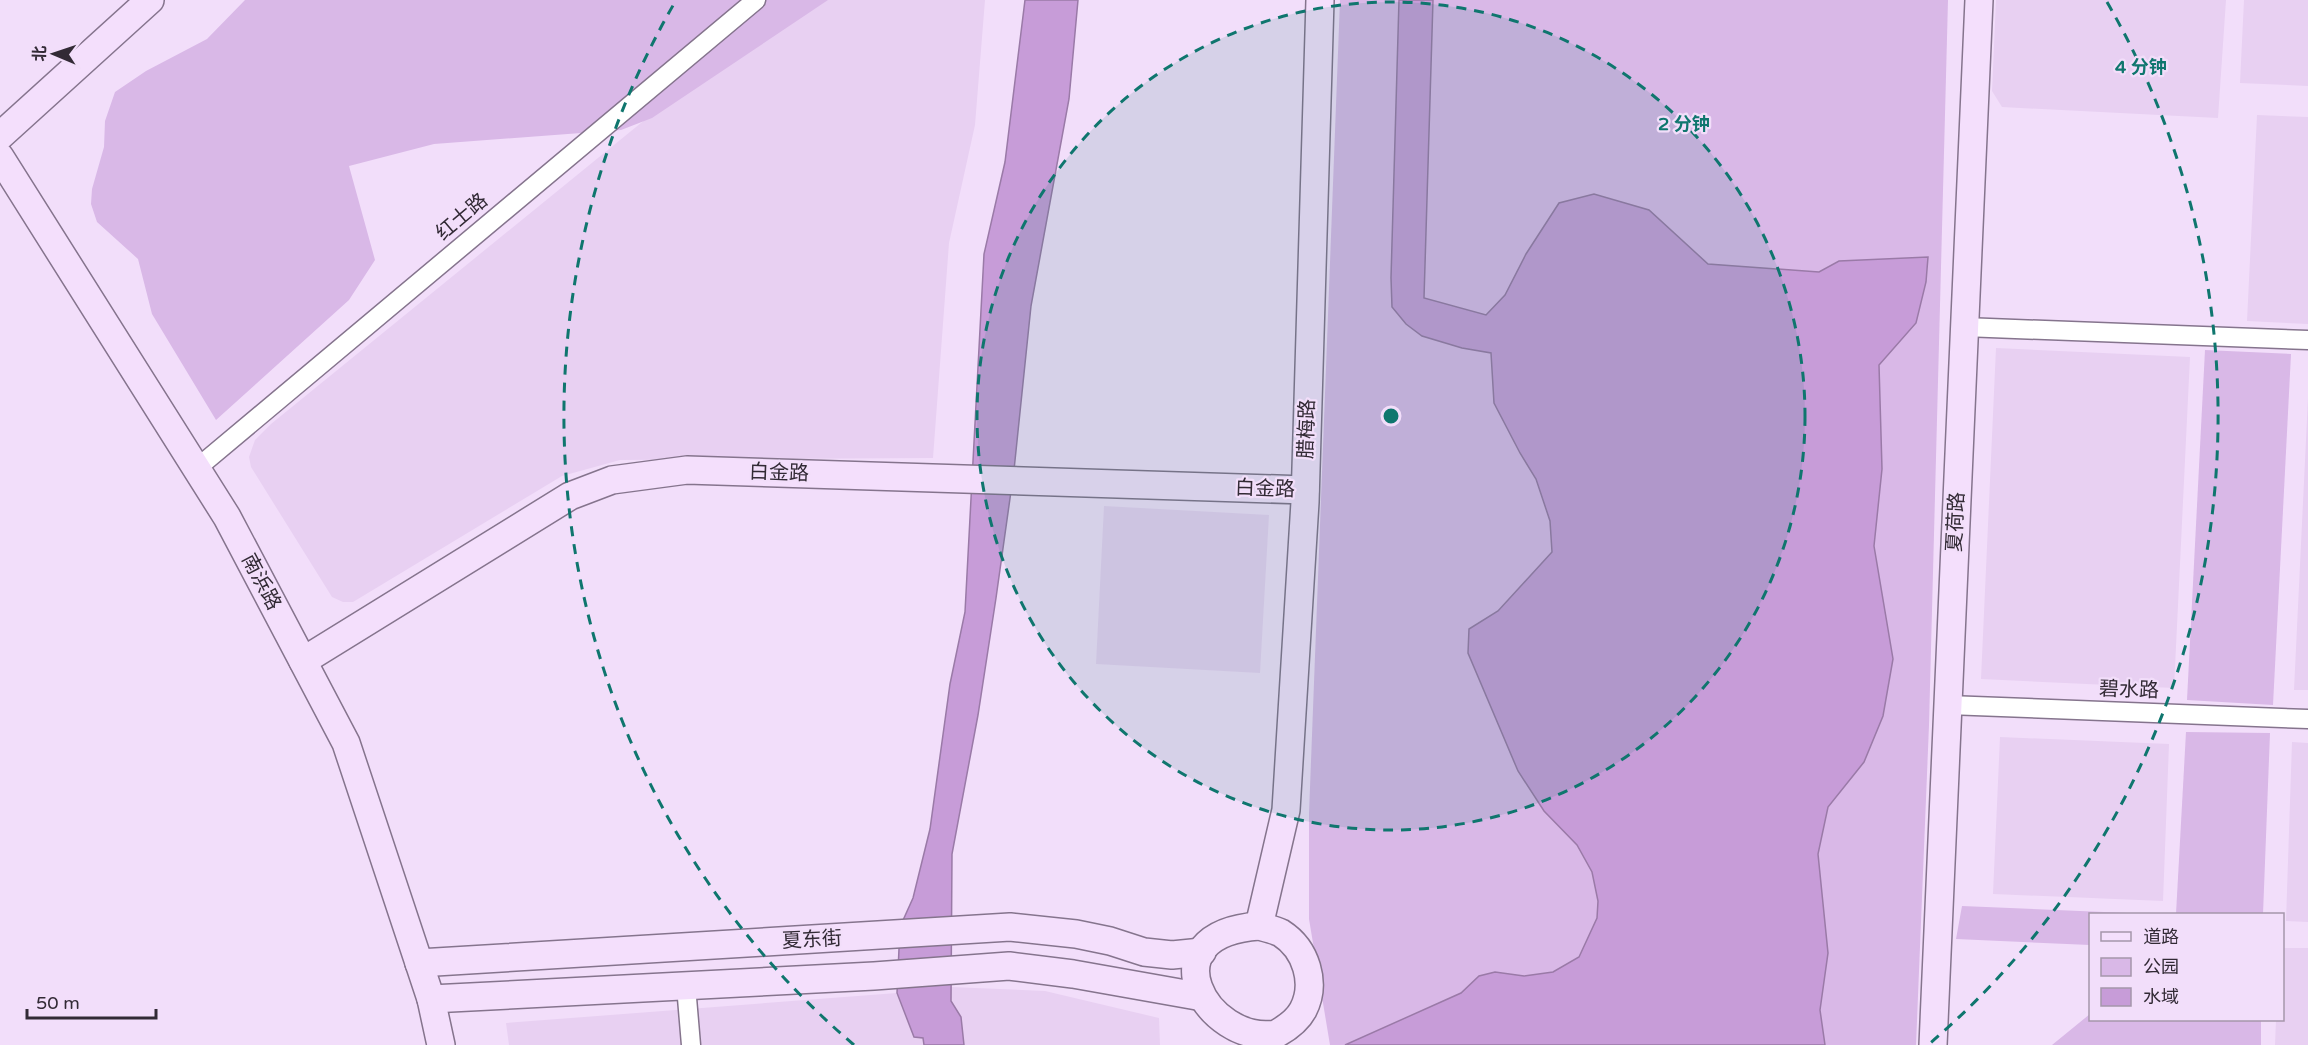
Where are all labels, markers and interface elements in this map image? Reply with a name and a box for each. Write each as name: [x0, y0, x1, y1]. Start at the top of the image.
north arrow: [24, 24, 84, 84]
text: 北: [30, 45, 50, 62]
text: 4 分钟: [2115, 56, 2167, 78]
text: 2 分钟: [1658, 113, 1710, 135]
street label: 红士路: [431, 189, 493, 245]
street label: 腊梅路: [1294, 399, 1320, 459]
centre of rings: [1381, 406, 1401, 426]
street label: 白金路: [749, 460, 809, 486]
street label: 白金路: [1235, 476, 1295, 502]
street label: 夏荷路: [1942, 491, 1970, 553]
street label: 南浜路: [236, 550, 286, 614]
street label: 碧水路: [2099, 677, 2159, 703]
legend: [2089, 913, 2284, 1021]
street label: 夏东街: [781, 926, 843, 954]
text: 道路: [2143, 926, 2179, 948]
text: 公园: [2143, 956, 2179, 978]
scale bar: [27, 982, 156, 1020]
text: 水域: [2143, 986, 2179, 1008]
text: 50 m: [36, 992, 80, 1014]

